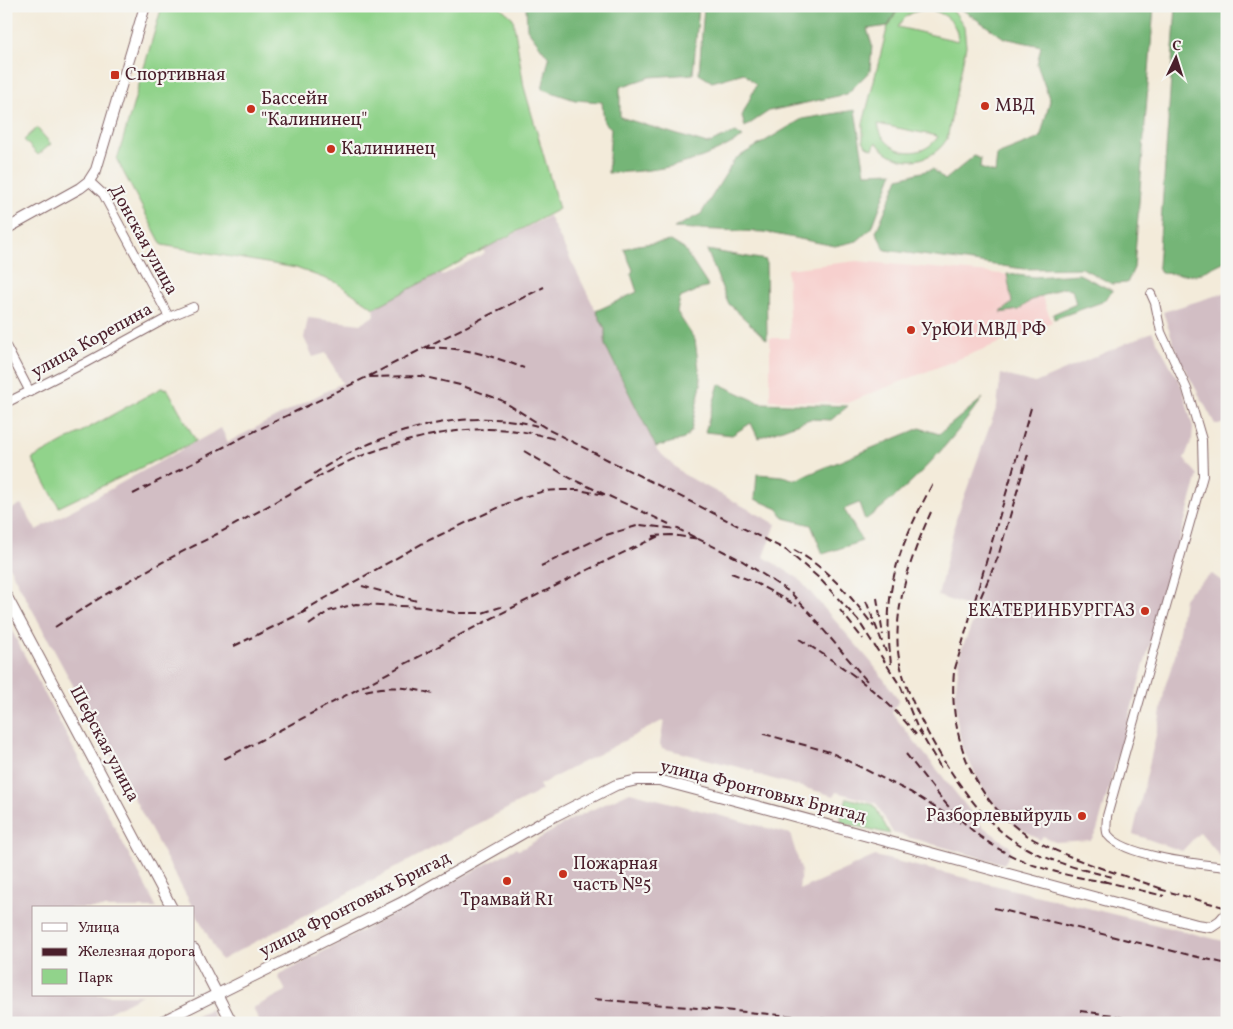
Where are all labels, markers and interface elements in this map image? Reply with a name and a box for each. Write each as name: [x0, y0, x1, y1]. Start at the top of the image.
north arrow: [1150, 32, 1200, 82]
text: С: [1172, 37, 1182, 56]
place label: Спортивная: [125, 63, 225, 88]
marker: Спортивная: [109, 69, 121, 81]
place label: Бассейн "Калининец": [261, 87, 368, 133]
place label: МВД: [995, 94, 1035, 119]
marker: МВД: [979, 100, 991, 112]
marker: Бассейн "Калининец": [245, 103, 257, 115]
place label: Калининец: [341, 137, 436, 162]
marker: Калининец: [325, 143, 337, 155]
street label: Донская улица: [102, 180, 184, 300]
street label: улица Корепина: [27, 297, 157, 385]
place label: УрЮИ МВД РФ: [921, 318, 1046, 343]
marker: УрЮИ МВД РФ: [905, 324, 917, 336]
place label: ЕКАТЕРИНБУРГГАЗ: [968, 599, 1135, 624]
marker: ЕКАТЕРИНБУРГГАЗ: [1139, 605, 1151, 617]
street label: Шефская улица: [63, 681, 145, 807]
street label: улица Фронтовых Бригад: [657, 754, 869, 830]
place label: Разборлевыйруль: [926, 804, 1072, 829]
marker: Разборлевыйруль: [1076, 810, 1088, 822]
street label: улица Фронтовых Бригад: [255, 846, 455, 964]
place label: Пожарная часть №5: [573, 852, 658, 898]
marker: Пожарная часть №5: [557, 868, 569, 880]
marker: Трамвай R1: [501, 875, 513, 887]
place label: Трамвай R1: [460, 888, 554, 913]
legend: [32, 906, 195, 996]
text: Улица: [78, 918, 120, 939]
text: Железная дорога: [78, 942, 195, 963]
text: Парк: [78, 968, 113, 989]

